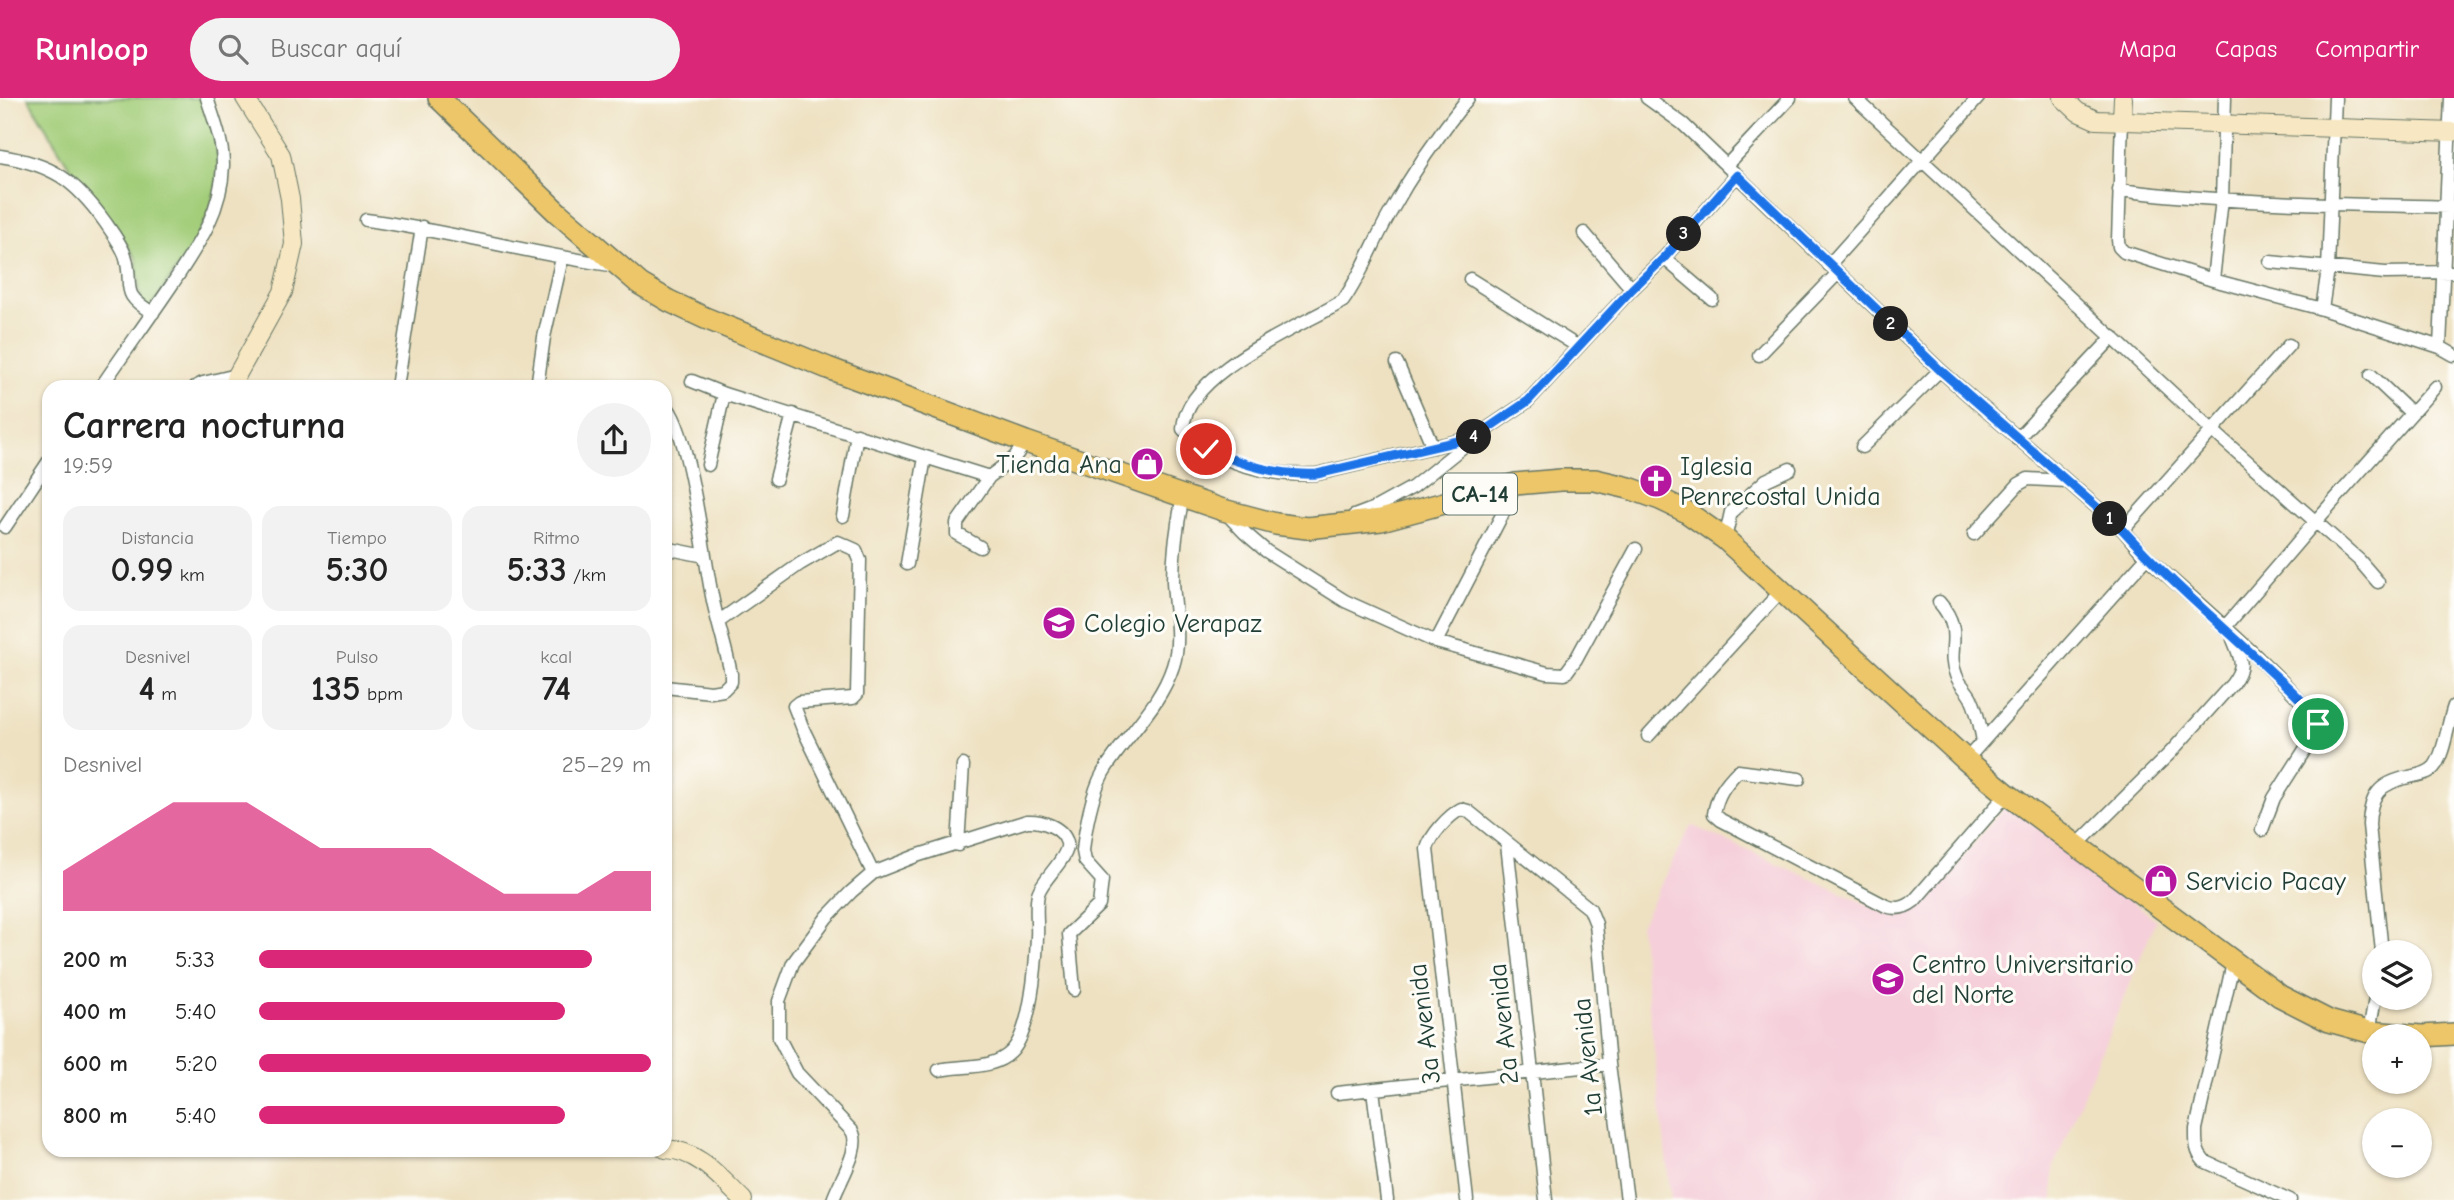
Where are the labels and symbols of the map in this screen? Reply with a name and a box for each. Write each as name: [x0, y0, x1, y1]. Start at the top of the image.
pin: 3: [1666, 216, 1702, 252]
pin: 2: [1874, 306, 1909, 342]
pin: [1176, 419, 1236, 479]
pin: 4: [1456, 420, 1492, 454]
shop icon: Tienda Ana: [1128, 445, 1166, 483]
place label: Tienda Ana: [996, 450, 1122, 480]
place label: Iglesia Penrecostal Unida: [1680, 452, 1881, 512]
church icon: Iglesia Penrecostal Unida: [1637, 462, 1675, 500]
road number: CA-14: [1443, 474, 1517, 514]
pin: 1: [2092, 502, 2128, 536]
school or university icon: Colegio Verapaz: [1040, 604, 1078, 642]
place label: Colegio Verapaz: [1084, 609, 1262, 639]
pin: [2288, 694, 2348, 754]
shop icon: Servicio Pacay: [2142, 862, 2180, 900]
place label: Servicio Pacay: [2186, 867, 2346, 897]
place label: Centro Universitario del Norte: [1912, 950, 2134, 1010]
school or university icon: Centro Universitario del Norte: [1869, 960, 1907, 998]
street label: 3a Avenida: [1403, 962, 1447, 1086]
street label: 2a Avenida: [1483, 962, 1525, 1086]
street label: 1a Avenida: [1567, 996, 1609, 1117]

